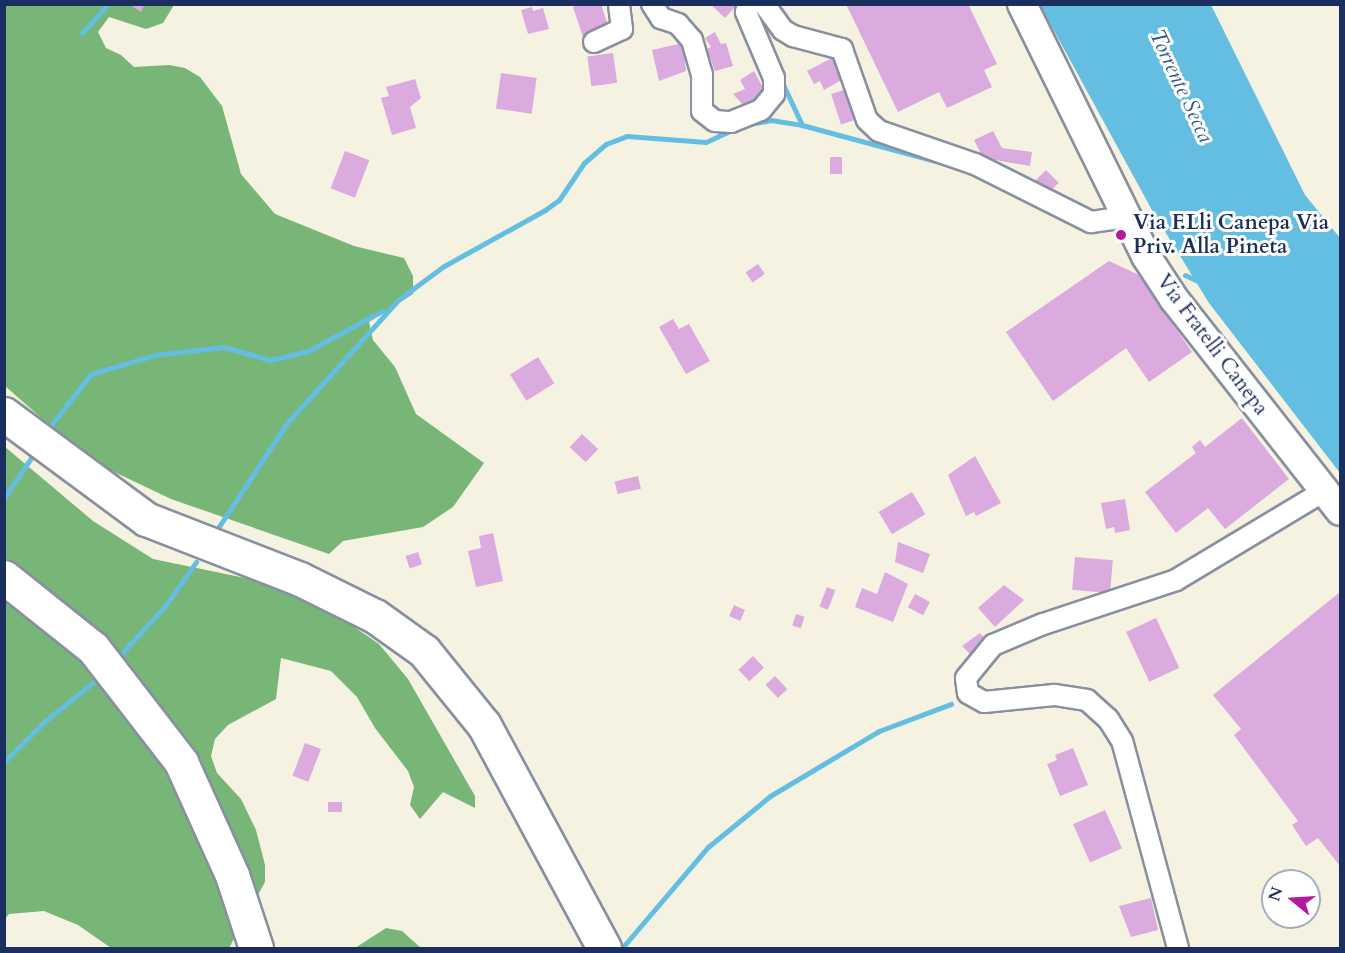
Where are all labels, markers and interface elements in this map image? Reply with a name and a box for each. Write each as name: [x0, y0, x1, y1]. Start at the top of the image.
water label: Torrente Secca: [1143, 25, 1219, 147]
place label: Via F.Lli Canepa Via Priv. Alla Pineta: [1133, 210, 1329, 260]
marker: Via F.Lli Canepa Via Priv. Alla Pineta: [1114, 228, 1128, 242]
street label: Via Fratelli Canepa: [1151, 270, 1273, 420]
north arrow: [1261, 869, 1321, 929]
text: N: [1263, 884, 1288, 904]

